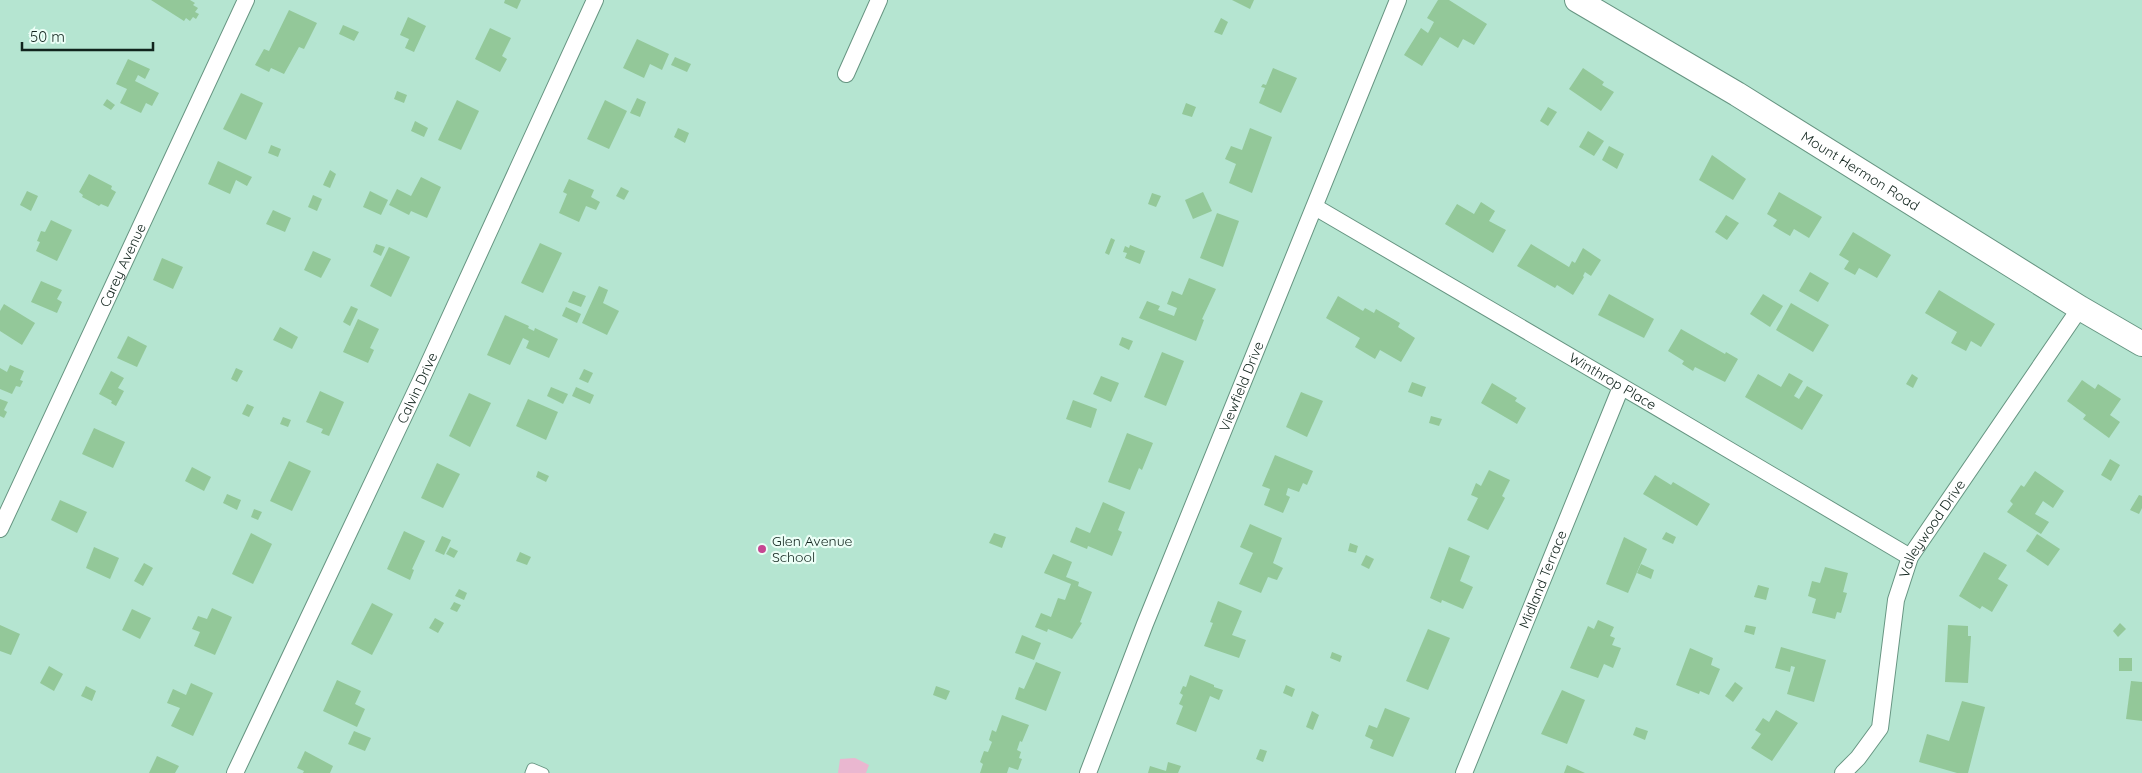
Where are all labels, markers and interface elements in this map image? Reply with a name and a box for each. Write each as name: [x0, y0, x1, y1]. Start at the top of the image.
scale bar: [22, 20, 154, 52]
text: 50 m: [30, 27, 65, 46]
street label: Mount Hermon Road: [1798, 127, 1923, 215]
street label: Carey Avenue: [96, 220, 150, 310]
street label: Viewfield Drive: [1215, 338, 1268, 434]
street label: Winthrop Place: [1566, 348, 1660, 414]
street label: Calvin Drive: [393, 349, 442, 426]
street label: Valleywood Drive: [1895, 476, 1969, 580]
street label: Midland Terrace: [1515, 528, 1571, 631]
place label: Glen Avenue School: [772, 532, 853, 566]
marker: Glen Avenue School: [756, 543, 768, 555]

